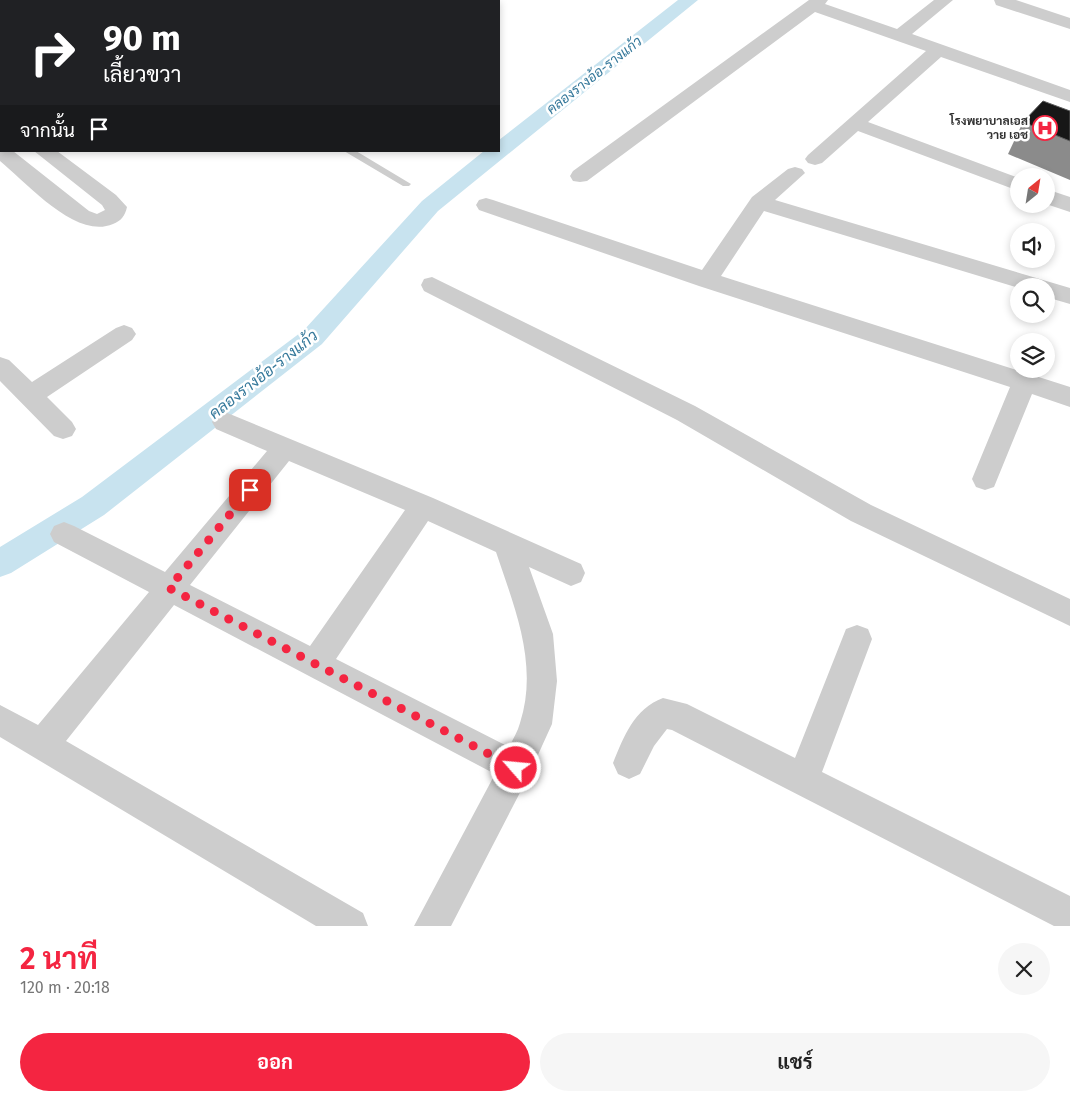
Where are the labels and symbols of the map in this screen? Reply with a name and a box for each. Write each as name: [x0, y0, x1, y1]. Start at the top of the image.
water label: คลองรางอ้อ-รางแก้ว: [543, 33, 645, 118]
place label: โรงพยาบาลเอส วาย เอช: [949, 113, 1028, 142]
hospital icon: โรงพยาบาลเอส วาย เอช: [1032, 115, 1058, 141]
north arrow: [1010, 168, 1055, 212]
water label: คลองรางอ้อ-รางแก้ว: [204, 324, 322, 423]
pin: [229, 469, 271, 511]
position arrow: [489, 741, 541, 793]

